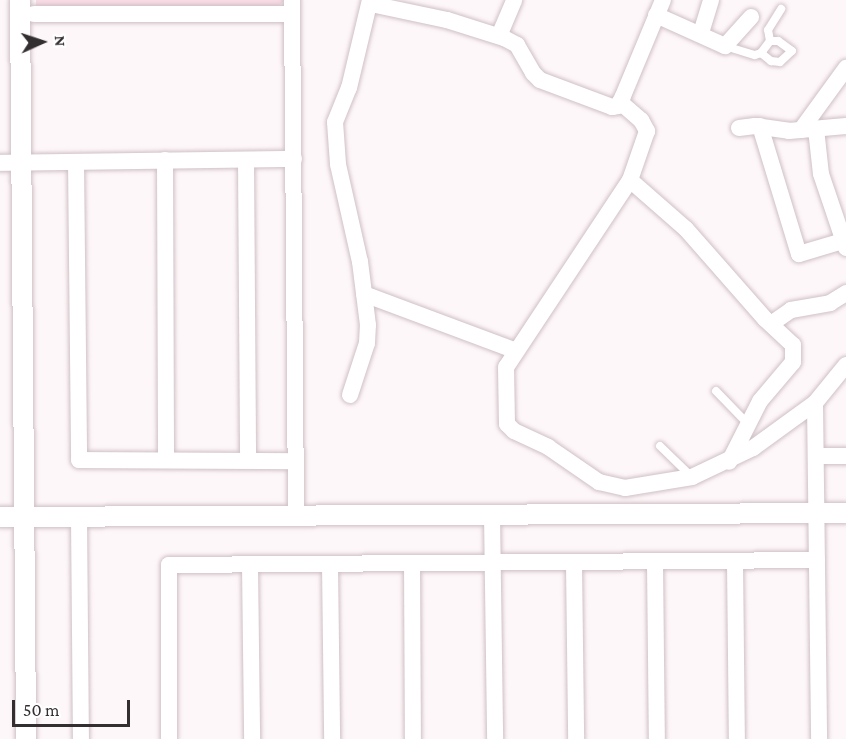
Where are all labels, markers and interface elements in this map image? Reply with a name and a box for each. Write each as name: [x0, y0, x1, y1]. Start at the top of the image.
north arrow: [12, 12, 72, 72]
text: N: [52, 35, 69, 47]
scale bar: [15, 688, 134, 726]
text: 50 m: [23, 700, 60, 720]

